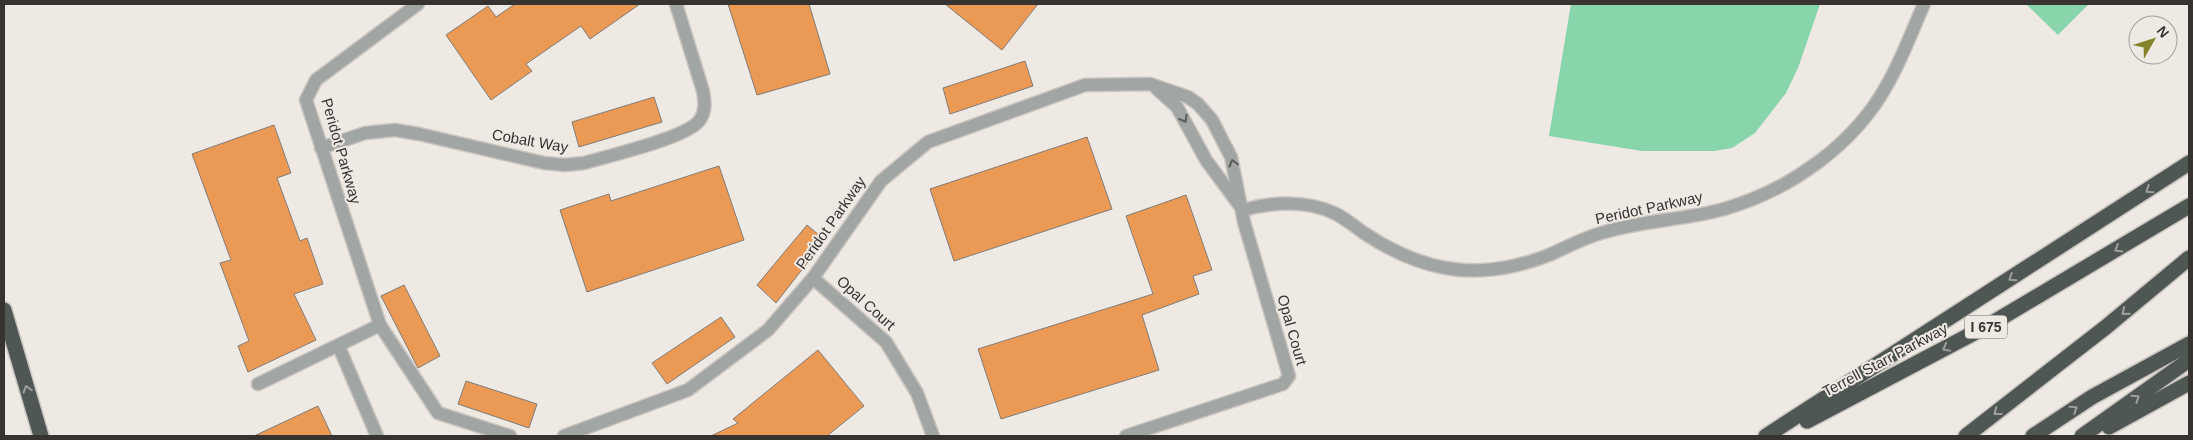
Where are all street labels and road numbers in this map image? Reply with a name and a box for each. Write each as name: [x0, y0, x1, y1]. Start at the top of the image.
street label: Peridot Parkway: [318, 96, 365, 206]
street label: Cobalt Way: [491, 125, 570, 156]
street label: Peridot Parkway: [792, 173, 869, 272]
street label: Peridot Parkway: [1594, 188, 1705, 227]
street label: Opal Court: [834, 272, 900, 334]
street label: Opal Court: [1274, 293, 1311, 368]
road number: I 675: [1965, 316, 2007, 338]
street label: Terrell Starr Parkway: [1819, 319, 1951, 400]

